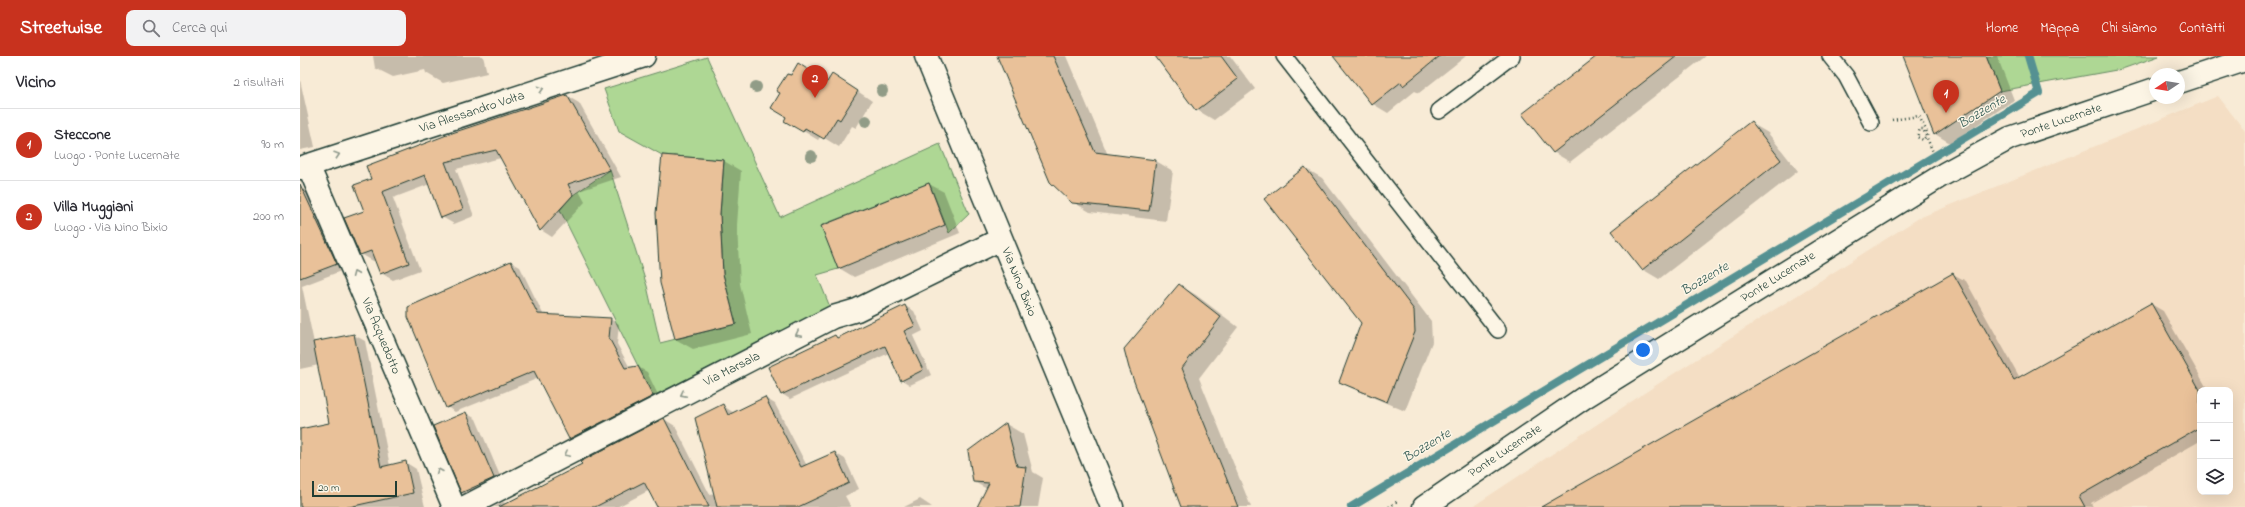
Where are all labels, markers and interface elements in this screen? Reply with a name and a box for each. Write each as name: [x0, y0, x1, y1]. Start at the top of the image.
search box: [126, 10, 406, 46]
text: Streetwise: [20, 15, 102, 42]
icon: search: [140, 17, 162, 39]
text: Cerca qui: [172, 17, 228, 39]
text: Home: [1986, 18, 2018, 39]
text: Mappa: [2040, 18, 2079, 39]
text: Chi siamo: [2101, 18, 2157, 39]
text: Contatti: [2179, 18, 2225, 39]
pin: 2: [802, 65, 828, 98]
north arrow: [2149, 68, 2185, 104]
text: Vicino: [16, 70, 56, 95]
text: 2 risultati: [234, 73, 284, 92]
pin: 1: [1933, 80, 1959, 113]
one-way arrow: [537, 85, 544, 94]
street label: Via Alessandro Volta: [416, 86, 527, 138]
water label: Bozzente: [1954, 89, 2011, 135]
street label: Ponte Lucernate: [2018, 98, 2104, 144]
text: Steccone: [54, 124, 111, 146]
text: 1: [27, 135, 31, 154]
text: 90 m: [261, 135, 284, 154]
text: Luogo · Ponte Lucernate: [54, 146, 180, 165]
one-way arrow: [333, 151, 340, 160]
text: Villa Muggiani: [54, 196, 133, 218]
text: 2: [26, 207, 32, 226]
text: 200 m: [253, 207, 284, 226]
text: Luogo · Via Nino Bixio: [54, 218, 168, 237]
street label: Via Nino Bixio: [996, 244, 1042, 320]
street label: Ponte Lucernate: [1737, 246, 1819, 308]
water label: Bozzente: [1677, 256, 1734, 302]
one-way arrow: [352, 271, 360, 279]
street label: Via Acquedotto: [356, 294, 406, 377]
one-way arrow: [795, 330, 803, 337]
your location: [1633, 340, 1653, 360]
street label: Via Marsala: [700, 347, 764, 392]
map controls: [2197, 387, 2233, 495]
button: +: [2197, 387, 2233, 423]
one-way arrow: [680, 390, 687, 397]
street label: Ponte Lucernate: [1465, 419, 1546, 483]
water label: Bozzente: [1399, 423, 1456, 469]
button: −: [2197, 423, 2233, 459]
one-way arrow: [564, 449, 572, 457]
button: layers: [2197, 459, 2233, 495]
one-way arrow: [436, 468, 444, 476]
scale bar: [312, 479, 397, 498]
text: 20 m: [318, 480, 340, 496]

